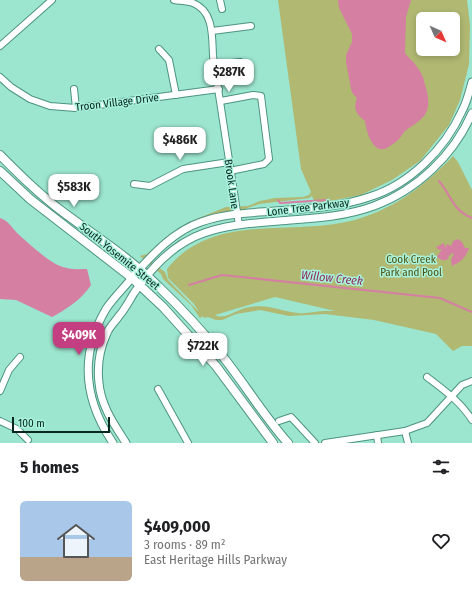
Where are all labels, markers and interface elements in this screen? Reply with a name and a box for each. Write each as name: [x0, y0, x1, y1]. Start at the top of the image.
north arrow: [416, 12, 460, 56]
map controls: [416, 12, 460, 56]
pin: $287K: [201, 59, 257, 93]
text: $287K: [213, 64, 245, 79]
street label: Troon Village Drive: [75, 91, 160, 114]
pin: $486K: [152, 127, 208, 161]
text: $486K: [163, 132, 197, 147]
street label: Brook Lane: [222, 158, 241, 210]
pin: $583K: [46, 174, 102, 208]
text: $583K: [57, 179, 91, 194]
street label: Lone Tree Parkway: [266, 196, 350, 219]
street label: South Yosemite Street: [77, 220, 163, 293]
park label: Cook Creek Park and Pool: [380, 253, 442, 279]
water label: Willow Creek: [300, 268, 364, 288]
pin: $409K: [51, 322, 107, 356]
text: $409K: [62, 327, 96, 342]
pin: $722K: [175, 333, 231, 367]
text: $722K: [187, 338, 219, 353]
scale bar: [12, 415, 110, 434]
text: 100 m: [18, 417, 45, 430]
icon: filters: [430, 456, 452, 478]
text: 5 homes: [20, 457, 79, 478]
text: $409,000: [144, 516, 211, 537]
icon: home: [52, 517, 100, 565]
icon: heart: [430, 530, 452, 552]
text: 3 rooms · 89 m²: [144, 537, 226, 552]
text: East Heritage Hills Parkway: [144, 552, 287, 567]

